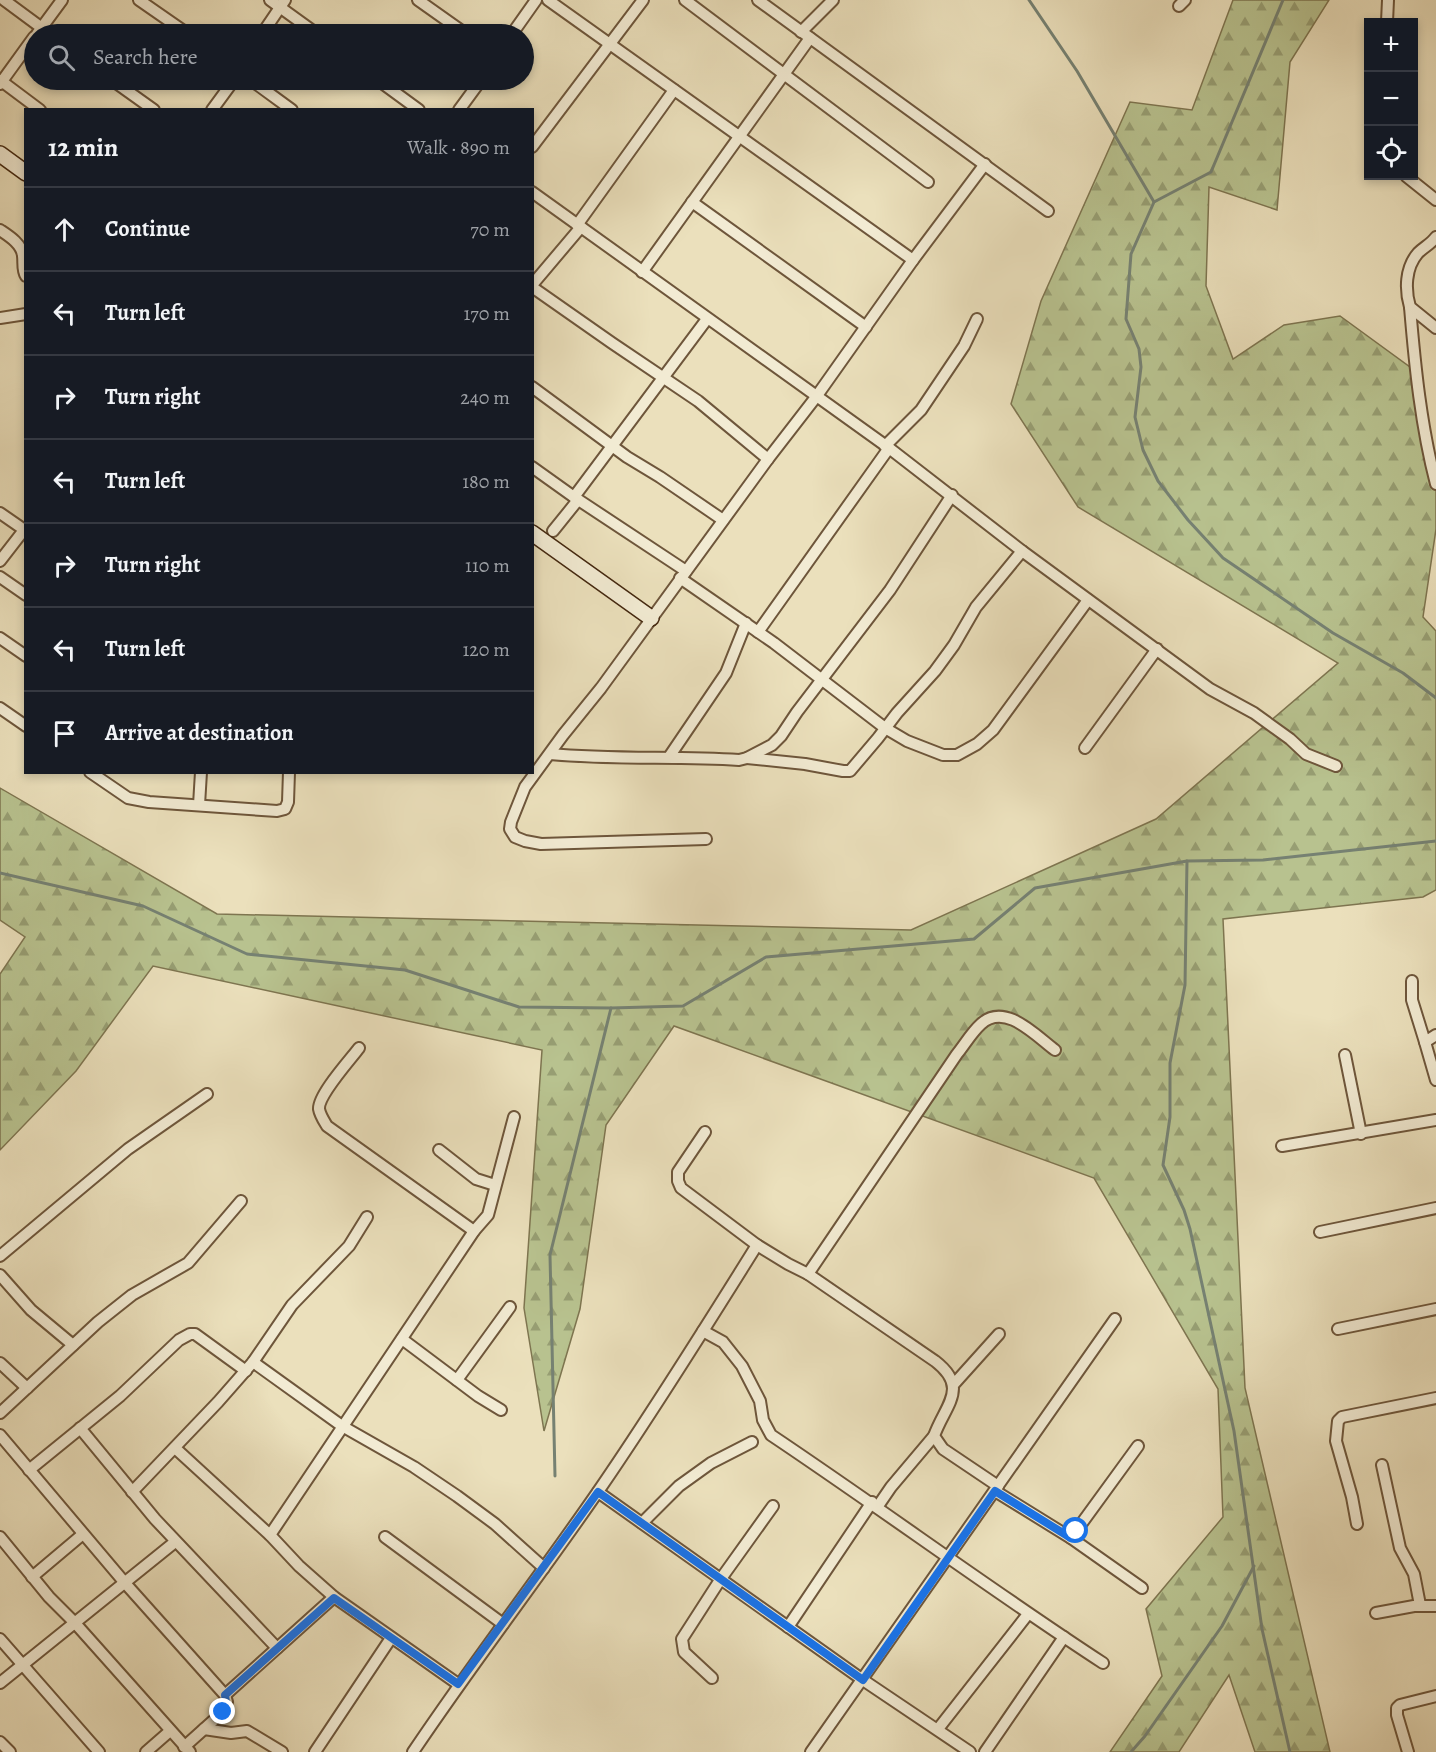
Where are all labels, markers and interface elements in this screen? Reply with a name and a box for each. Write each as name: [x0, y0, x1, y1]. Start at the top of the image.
map controls: [1364, 18, 1418, 180]
button: +: [1364, 18, 1418, 72]
search box: [24, 24, 534, 90]
icon: search: [45, 41, 78, 74]
text: Search here: [93, 42, 198, 72]
button: −: [1364, 72, 1418, 126]
button: locate: [1364, 126, 1418, 180]
text: 12 min: [48, 130, 118, 165]
text: Walk · 890 m: [407, 134, 510, 161]
icon: ahead: [48, 213, 81, 246]
text: Continue: [105, 214, 190, 244]
text: 70 m: [470, 216, 510, 243]
icon: left: [48, 297, 81, 330]
text: Turn left: [105, 298, 185, 328]
text: 170 m: [464, 300, 510, 327]
icon: right: [48, 381, 81, 414]
text: Turn right: [105, 382, 201, 412]
text: 240 m: [460, 384, 510, 411]
icon: left: [48, 465, 81, 498]
text: Turn left: [105, 466, 185, 496]
text: 180 m: [462, 468, 510, 495]
icon: right: [48, 549, 81, 582]
text: Turn right: [105, 550, 201, 580]
text: 110 m: [465, 552, 510, 579]
icon: left: [48, 633, 81, 666]
text: Turn left: [105, 634, 185, 664]
text: 120 m: [462, 636, 510, 663]
icon: arrive: [48, 717, 81, 750]
text: Arrive at destination: [105, 718, 294, 748]
route start: [1062, 1517, 1088, 1543]
route end: [209, 1698, 235, 1724]

